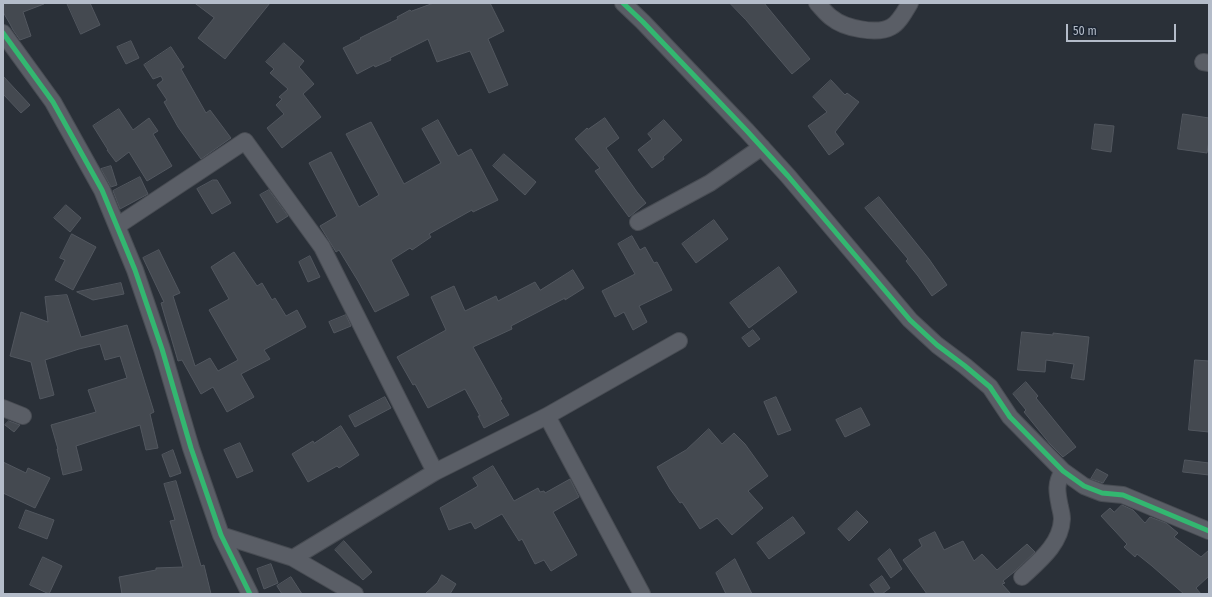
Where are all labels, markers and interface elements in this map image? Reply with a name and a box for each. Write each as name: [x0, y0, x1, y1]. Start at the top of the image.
scale bar: [1068, 16, 1178, 42]
text: 50 m: [1073, 24, 1097, 38]

